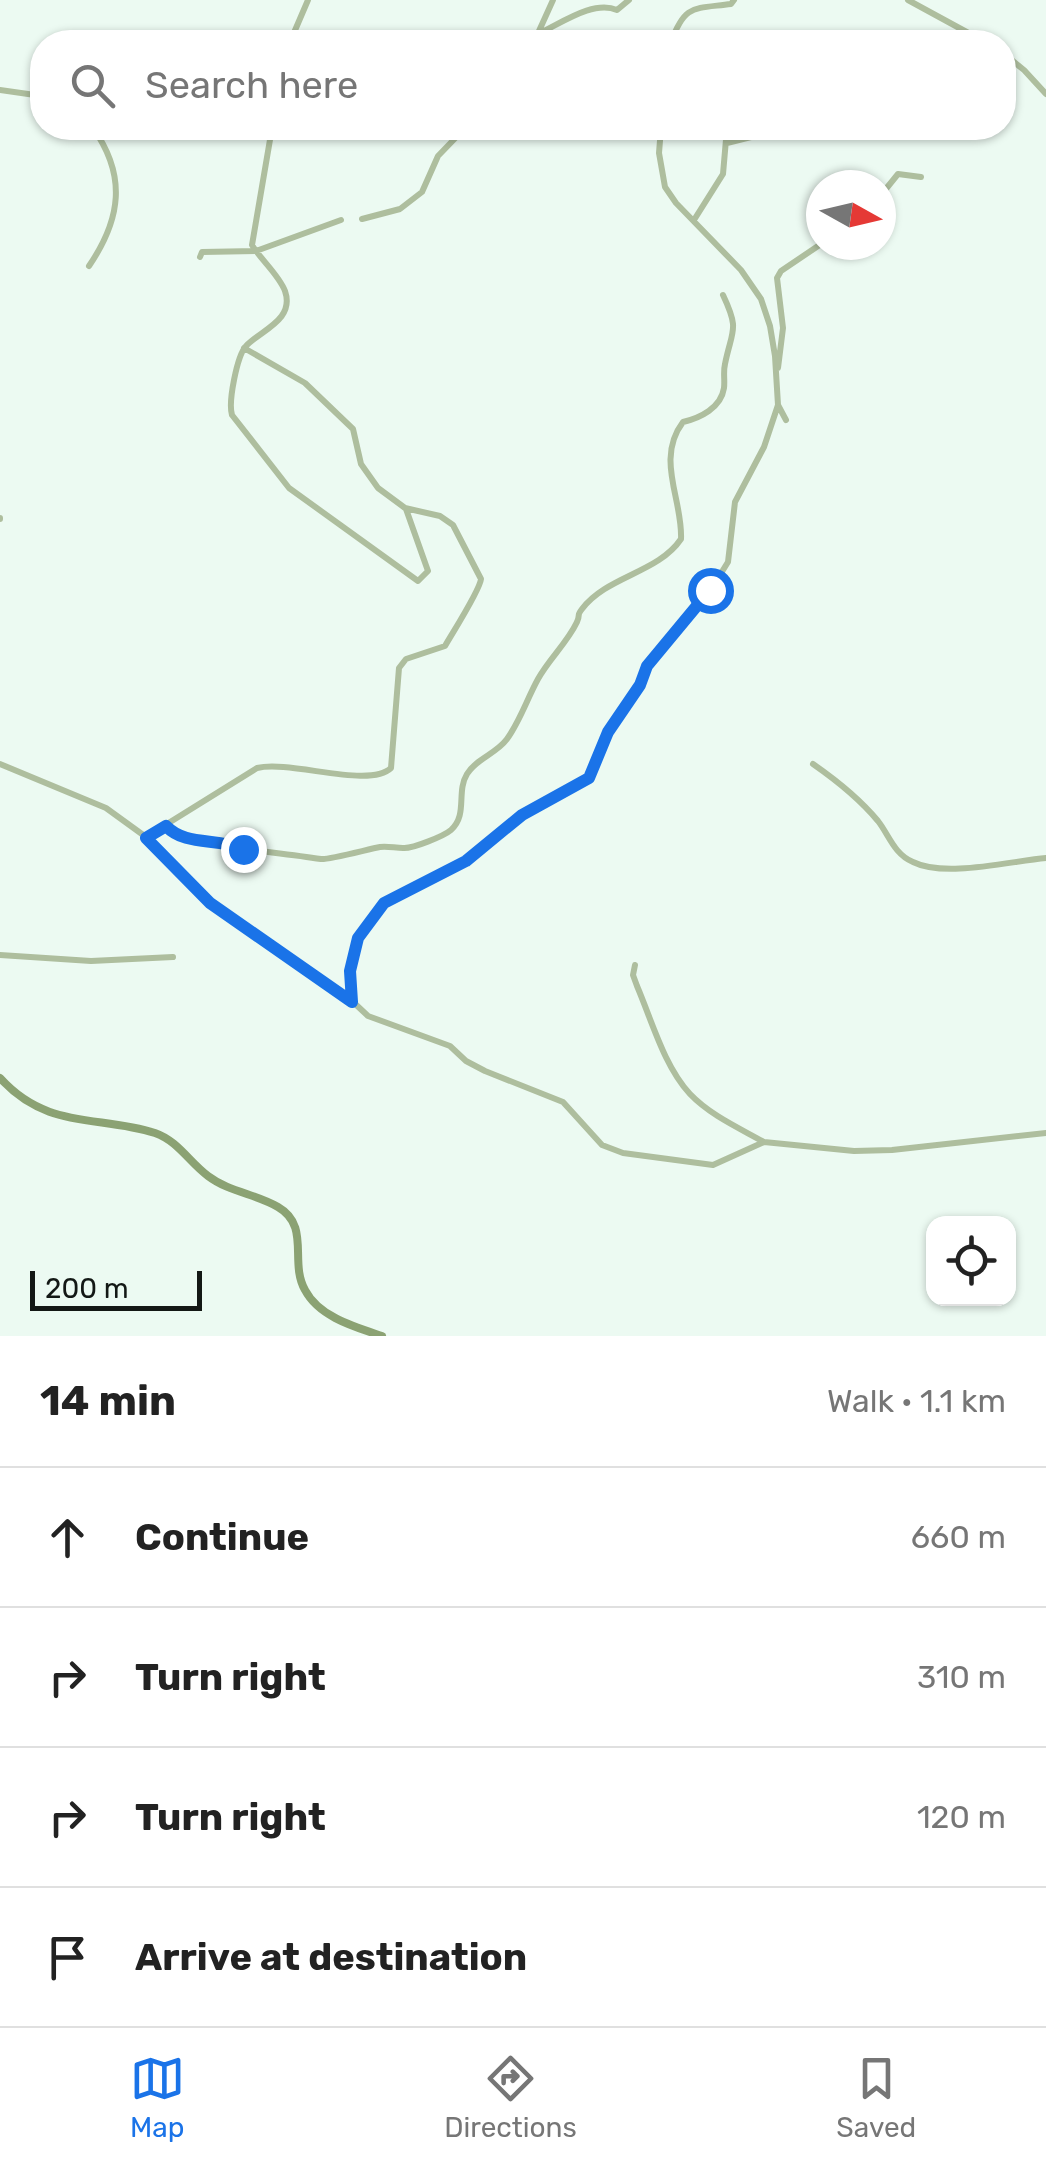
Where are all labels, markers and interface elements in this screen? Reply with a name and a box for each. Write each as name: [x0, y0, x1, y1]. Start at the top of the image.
search box: [30, 30, 1016, 140]
icon: search: [65, 58, 120, 113]
text: Search here: [145, 62, 358, 108]
north arrow: [806, 170, 896, 260]
route start: [688, 568, 734, 614]
route end: [221, 827, 267, 873]
map controls: [926, 1216, 1016, 1306]
button: locate: [926, 1216, 1016, 1306]
scale bar: [30, 1266, 202, 1310]
text: 200 m: [45, 1272, 129, 1305]
text: 14 min: [40, 1376, 176, 1426]
text: Walk · 1.1 km: [827, 1382, 1006, 1420]
icon: ahead: [40, 1510, 95, 1565]
text: Continue: [135, 1514, 309, 1560]
text: 660 m: [911, 1518, 1006, 1556]
icon: right: [40, 1650, 95, 1705]
text: Turn right: [135, 1654, 326, 1700]
text: 310 m: [917, 1658, 1006, 1696]
icon: right: [40, 1790, 95, 1845]
text: Turn right: [135, 1794, 326, 1840]
text: 120 m: [917, 1798, 1006, 1836]
icon: arrive: [40, 1930, 95, 1985]
text: Arrive at destination: [135, 1934, 527, 1980]
tab: Map: [130, 2051, 185, 2144]
tab: Directions: [444, 2051, 577, 2144]
tab: Saved: [836, 2051, 916, 2144]

